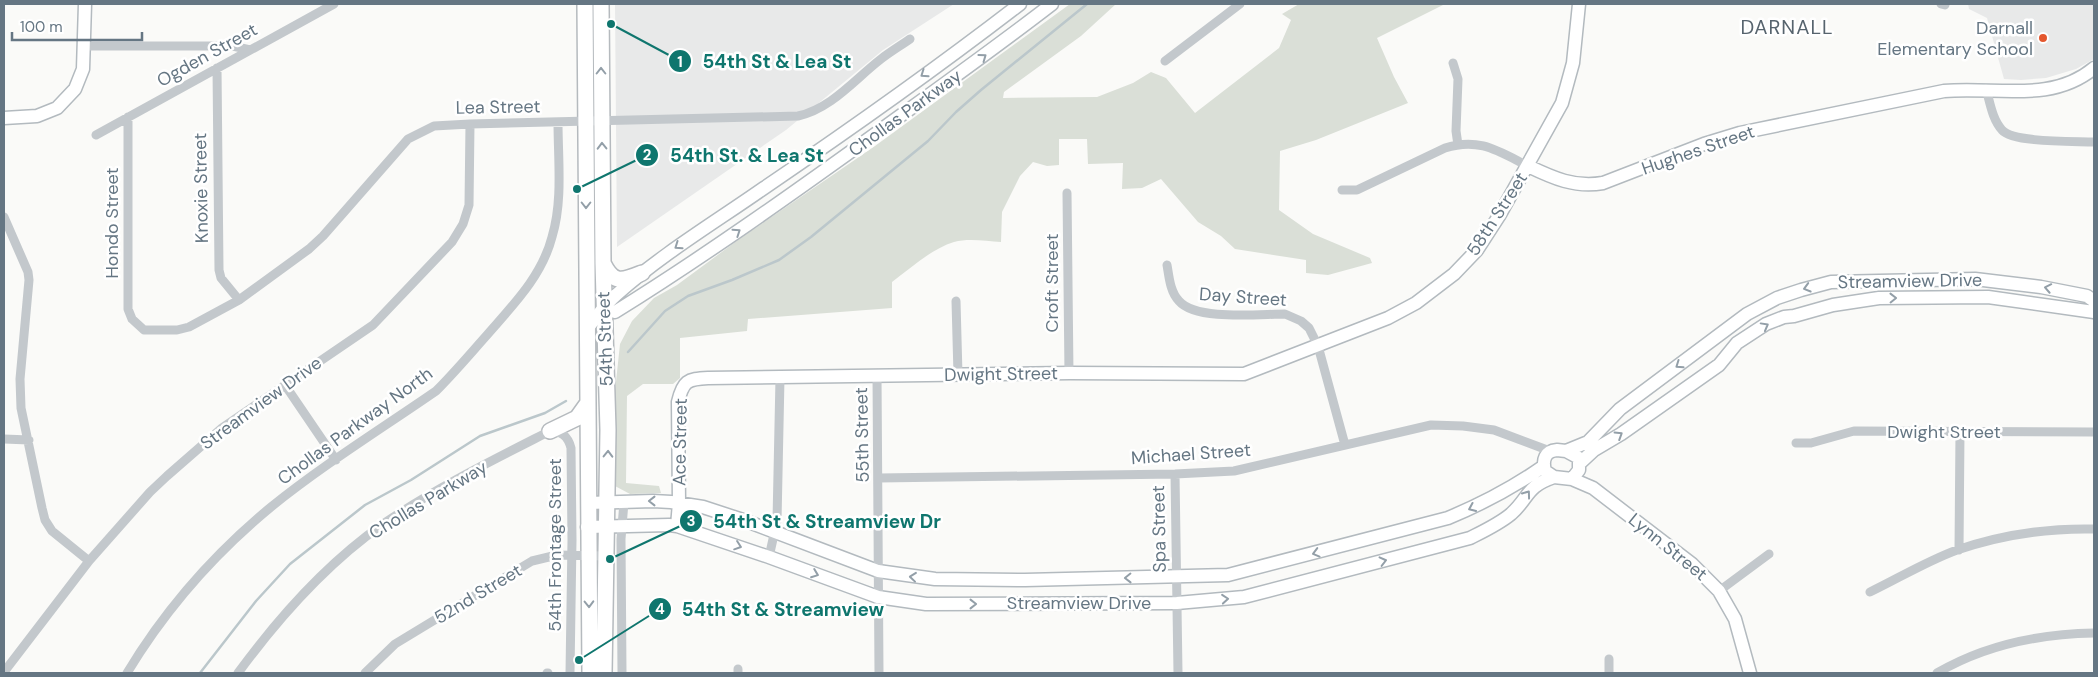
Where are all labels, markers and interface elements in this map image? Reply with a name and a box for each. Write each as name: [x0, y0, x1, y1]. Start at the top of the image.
scale bar: [12, 10, 142, 42]
district label: DARNALL: [1740, 14, 1834, 40]
place label: Darnall Elementary School: [1877, 16, 2033, 61]
text: 100 m: [20, 17, 63, 37]
street label: Ogden Street: [153, 18, 261, 92]
marker: Darnall Elementary School: [2037, 32, 2049, 44]
callout: 54th St & Lea St: [668, 44, 862, 78]
text: 54th St & Lea St: [703, 49, 851, 74]
text: 1: [677, 52, 683, 72]
one-way arrow: [977, 54, 986, 62]
street label: Chollas Parkway: [844, 64, 966, 162]
one-way arrow: [596, 67, 606, 75]
one-way arrow: [921, 68, 930, 77]
street label: Lea Street: [455, 94, 541, 120]
street label: Hughes Street: [1638, 119, 1758, 181]
street label: Knoxie Street: [188, 133, 214, 243]
callout: 54th St. & Lea St: [635, 138, 833, 172]
one-way arrow: [597, 142, 607, 150]
text: 54th St. & Lea St: [670, 143, 824, 168]
text: 2: [643, 145, 652, 165]
street label: Hondo Street: [100, 167, 124, 279]
street label: 58th Street: [1461, 168, 1533, 260]
one-way arrow: [581, 202, 591, 209]
one-way arrow: [731, 229, 741, 238]
street label: Croft Street: [1040, 234, 1064, 332]
one-way arrow: [675, 240, 684, 249]
street label: Streamview Drive: [1838, 268, 1982, 294]
street label: Day Street: [1198, 282, 1288, 312]
one-way arrow: [1804, 283, 1812, 293]
one-way arrow: [2043, 283, 2052, 294]
street label: 54th Street: [591, 291, 619, 387]
one-way arrow: [1889, 292, 1897, 303]
one-way arrow: [1760, 322, 1769, 332]
street label: Streamview Drive: [195, 351, 327, 455]
one-way arrow: [1675, 359, 1685, 368]
street label: Dwight Street: [944, 361, 1058, 387]
street label: Chollas Parkway North: [273, 362, 437, 490]
street label: 55th Street: [849, 387, 875, 483]
street label: Ace Street: [667, 398, 693, 486]
street label: Dwight Street: [1887, 420, 2001, 444]
one-way arrow: [1614, 431, 1623, 441]
street label: Michael Street: [1130, 438, 1252, 470]
one-way arrow: [602, 450, 613, 458]
street label: Chollas Parkway: [364, 455, 492, 545]
street label: 54th Frontage Street: [543, 458, 567, 632]
street label: Spa Street: [1146, 485, 1172, 573]
one-way arrow: [1521, 491, 1530, 500]
one-way arrow: [647, 496, 655, 506]
one-way arrow: [1468, 502, 1477, 513]
callout: 54th St & Streamview Dr: [678, 504, 951, 538]
street label: Lynn Street: [1624, 508, 1712, 586]
text: 54th St & Streamview Dr: [713, 509, 941, 534]
text: 3: [686, 511, 696, 531]
one-way arrow: [734, 541, 742, 551]
one-way arrow: [1311, 547, 1320, 558]
one-way arrow: [1378, 556, 1387, 566]
street label: 52nd Street: [430, 558, 526, 630]
one-way arrow: [810, 568, 819, 578]
one-way arrow: [909, 572, 917, 583]
one-way arrow: [1123, 573, 1131, 583]
street label: Streamview Drive: [1007, 591, 1151, 615]
callout: 54th St & Streamview: [647, 592, 894, 626]
one-way arrow: [1222, 593, 1230, 604]
text: 54th St & Streamview: [682, 597, 885, 622]
text: 4: [655, 599, 665, 619]
one-way arrow: [970, 599, 977, 609]
one-way arrow: [584, 601, 594, 609]

